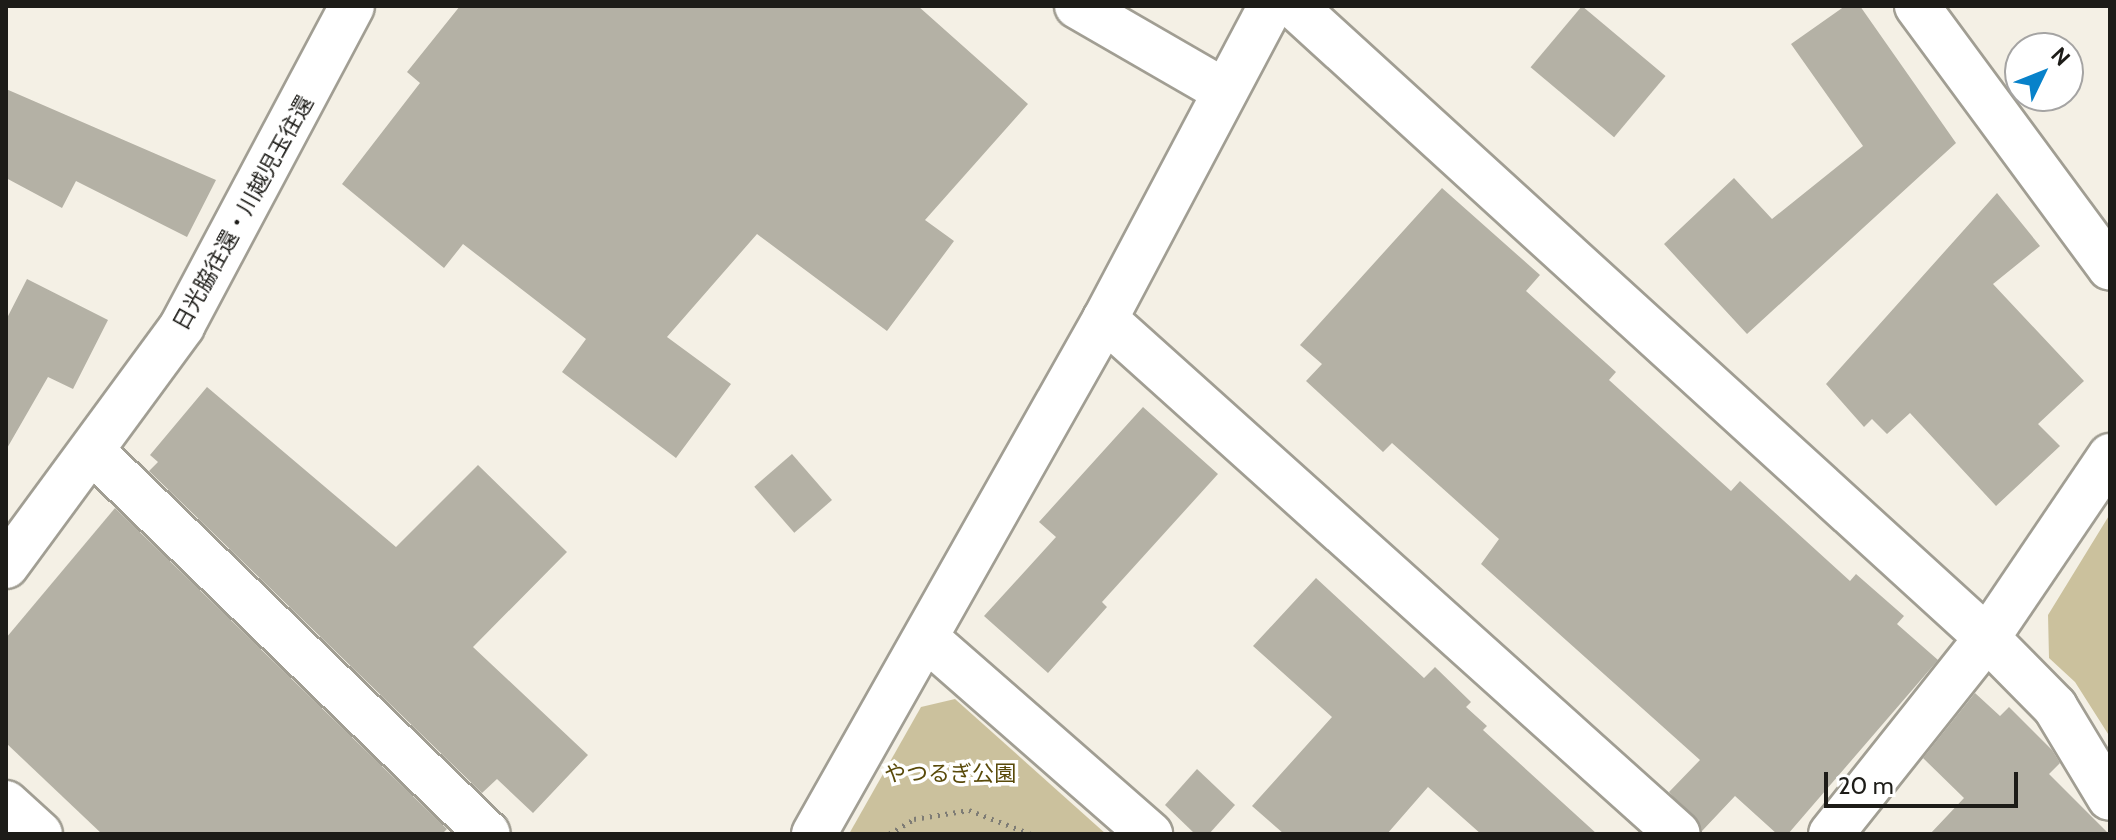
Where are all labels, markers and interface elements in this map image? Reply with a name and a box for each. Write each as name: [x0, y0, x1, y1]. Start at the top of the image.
north arrow: [2004, 32, 2084, 112]
text: N: [2045, 42, 2076, 72]
street label: 日光脇往還・川越児玉往還: [167, 91, 319, 335]
scale bar: [1828, 756, 2022, 806]
park label: やつるぎ公園: [884, 761, 1016, 787]
text: 20 m: [1838, 771, 1894, 800]

